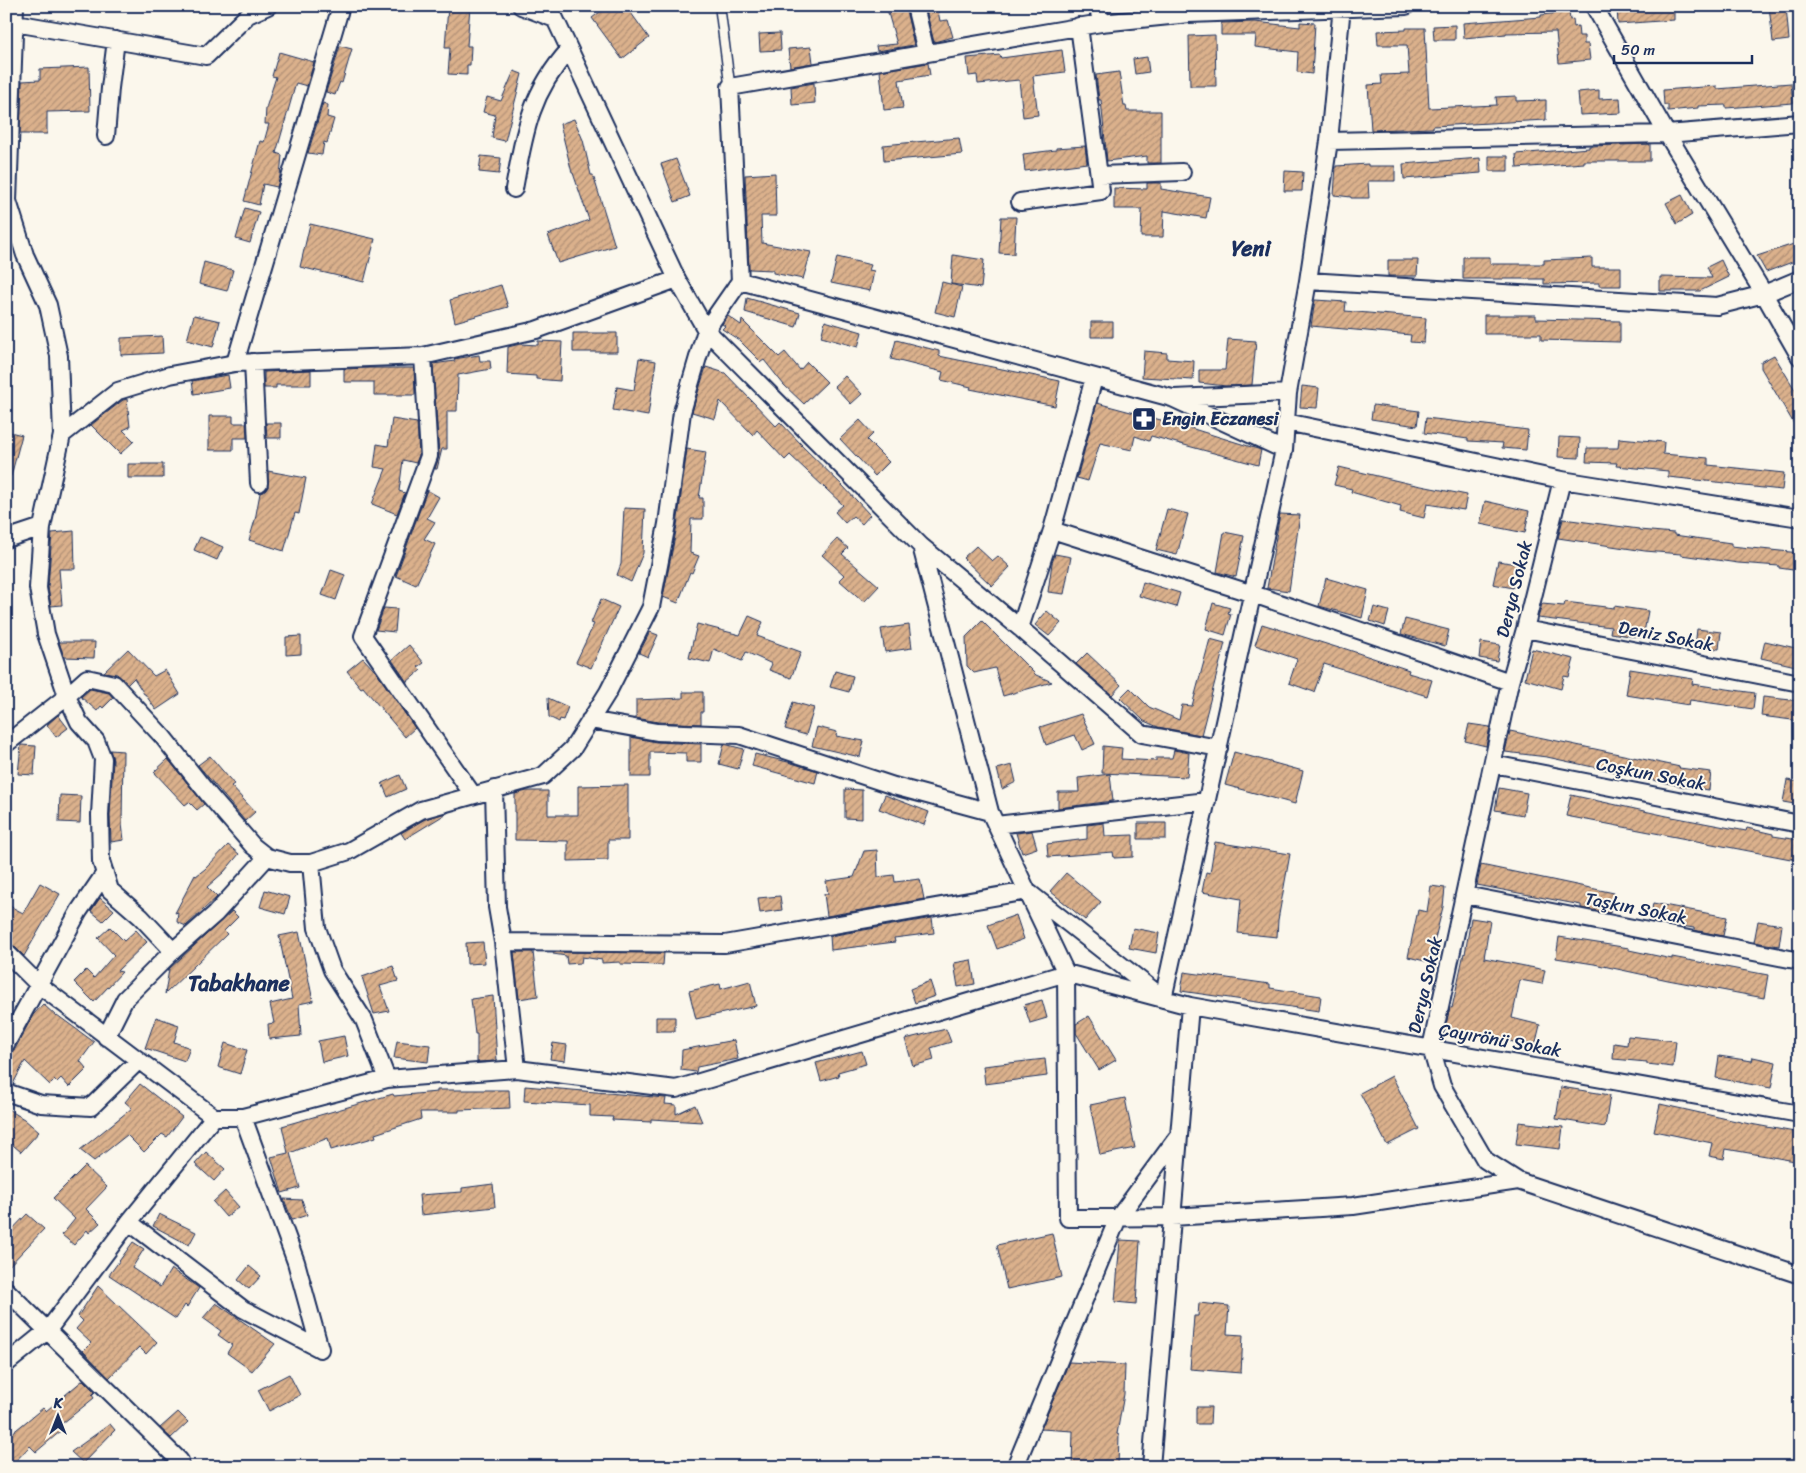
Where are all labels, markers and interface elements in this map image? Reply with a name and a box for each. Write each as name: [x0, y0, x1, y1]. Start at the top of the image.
scale bar: [1614, 32, 1751, 64]
text: 50 m: [1621, 37, 1656, 63]
district label: Yeni: [1231, 229, 1272, 268]
place label: Engin Eczanesi: [1162, 403, 1279, 435]
pharmacy icon: Engin Eczanesi: [1131, 406, 1157, 432]
street label: Derya Sokak: [1487, 537, 1542, 641]
street label: Deniz Sokak: [1616, 611, 1717, 661]
street label: Coşkun Sokak: [1594, 748, 1709, 800]
street label: Taşkın Sokak: [1582, 882, 1690, 934]
street label: Derya Sokak: [1398, 933, 1452, 1037]
district label: Tabakhane: [188, 964, 291, 1003]
street label: Çayırönü Sokak: [1436, 1013, 1564, 1067]
north arrow: [32, 1390, 82, 1440]
text: K: [53, 1391, 64, 1416]

